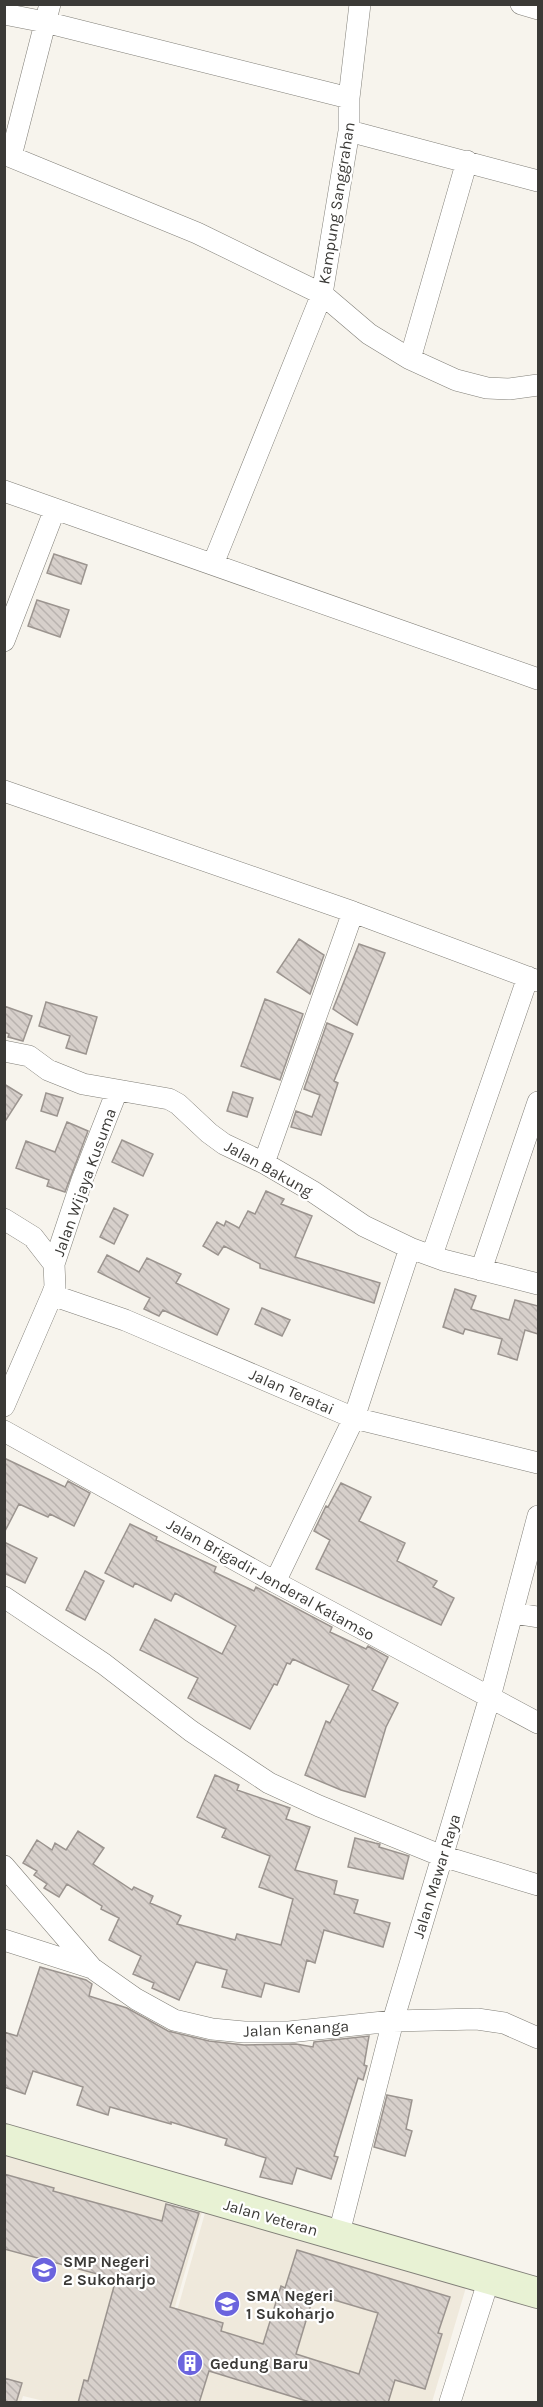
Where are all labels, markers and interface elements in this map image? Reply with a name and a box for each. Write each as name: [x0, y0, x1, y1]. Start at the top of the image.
street label: Kampung Sanggrahan: [314, 121, 359, 286]
street label: Jalan Wijaya Kusuma: [49, 1106, 120, 1259]
street label: Jalan Bakung: [221, 1136, 316, 1201]
street label: Jalan Teratai: [246, 1364, 337, 1419]
street label: Jalan Brigadir Jenderal Katamso: [164, 1514, 378, 1645]
street label: Jalan Mawar Raya: [409, 1812, 464, 1941]
street label: Jalan Kenanga: [243, 2016, 349, 2041]
street label: Jalan Veteran: [222, 2195, 320, 2240]
place label: SMP Negeri 2 Sukoharjo: [63, 2252, 156, 2289]
school or university icon: SMP Negeri 2 Sukoharjo: [29, 2255, 59, 2285]
place label: SMA Negeri 1 Sukoharjo: [246, 2286, 335, 2323]
school or university icon: SMA Negeri 1 Sukoharjo: [212, 2289, 242, 2319]
building icon: Gedung Baru: [175, 2348, 205, 2378]
place label: Gedung Baru: [210, 2354, 309, 2373]

